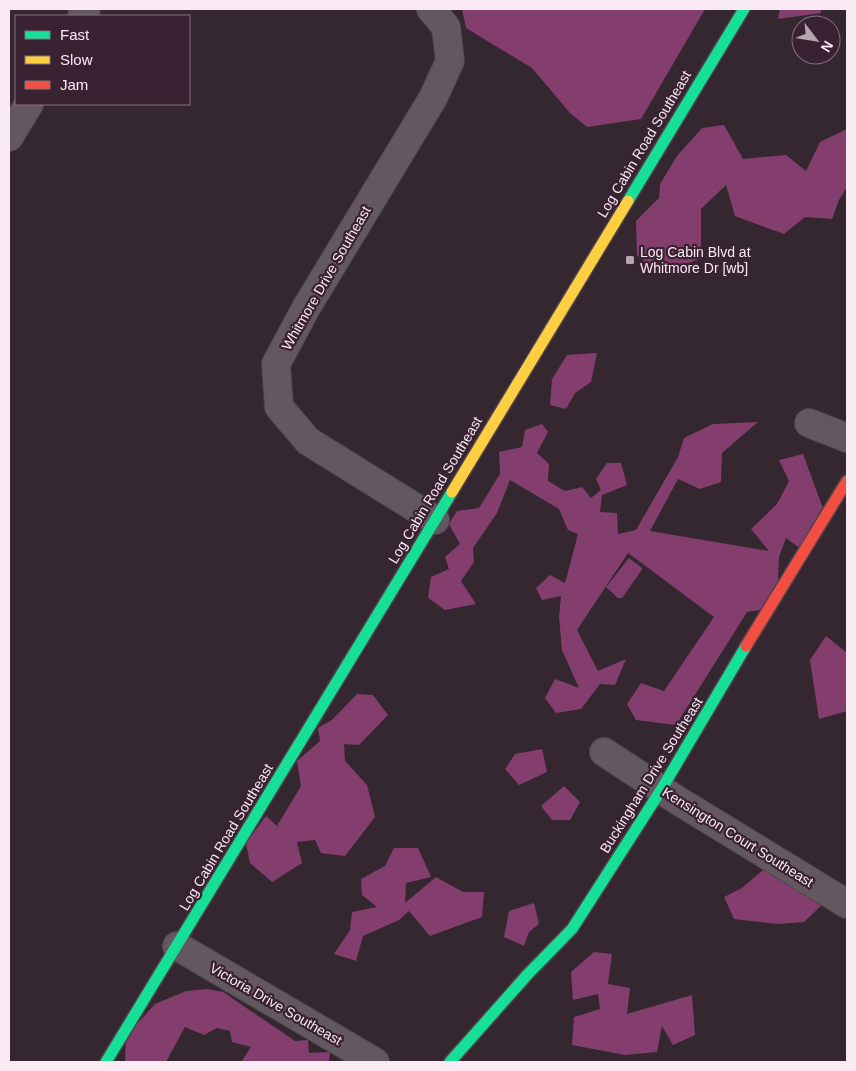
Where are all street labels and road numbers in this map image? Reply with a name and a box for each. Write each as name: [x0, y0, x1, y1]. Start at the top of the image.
street label: Log Cabin Road Southeast: [594, 68, 694, 220]
street label: Whitmore Drive Southeast: [278, 203, 374, 353]
street label: Log Cabin Road Southeast: [385, 414, 485, 566]
street label: Buckingham Drive Southeast: [596, 694, 706, 856]
street label: Log Cabin Road Southeast: [176, 761, 276, 913]
street label: Kensington Court Southeast: [660, 784, 817, 890]
street label: Victoria Drive Southeast: [207, 960, 345, 1048]

